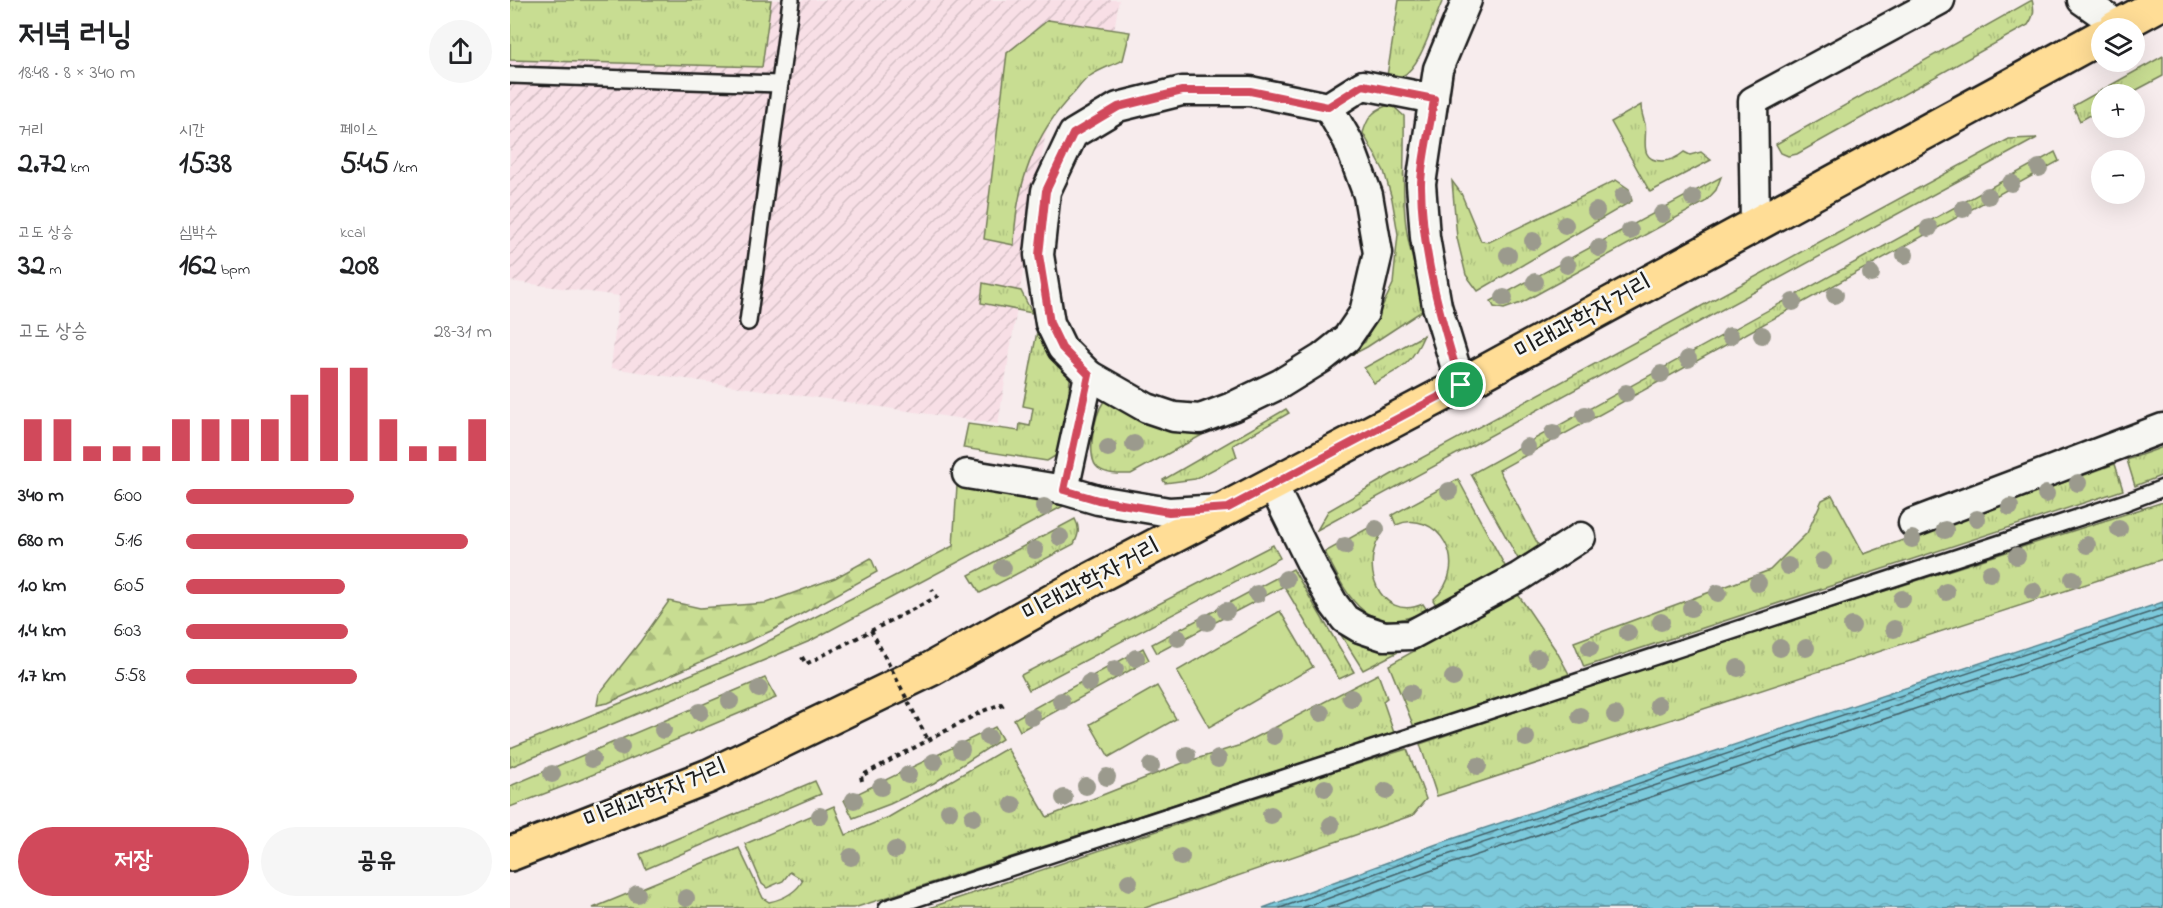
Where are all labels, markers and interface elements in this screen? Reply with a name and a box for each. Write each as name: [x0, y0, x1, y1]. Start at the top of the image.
text: 저녁 러닝: [18, 12, 132, 60]
map controls: [2091, 18, 2145, 204]
button: layers: [2091, 18, 2145, 72]
button: share: [429, 20, 492, 83]
text: 18:48 · 8 × 340 m: [18, 59, 135, 88]
button: +: [2091, 84, 2145, 138]
text: 거리: [18, 119, 44, 143]
text: 시간: [179, 119, 205, 143]
text: 페이스: [340, 119, 379, 143]
text: 2.72: [18, 143, 66, 187]
text: 15:38: [179, 143, 232, 187]
text: 5:45: [340, 143, 389, 187]
button: −: [2091, 150, 2145, 204]
text: km: [66, 156, 90, 180]
text: /km: [389, 156, 418, 180]
text: 고도 상승: [18, 221, 74, 245]
text: 심박수: [179, 221, 218, 245]
text: kcal: [340, 221, 365, 245]
text: 32: [18, 245, 45, 289]
text: 162: [179, 245, 217, 289]
text: 208: [340, 245, 379, 289]
text: m: [45, 258, 62, 282]
text: bpm: [217, 258, 250, 282]
street label: 미래과학자거리: [1508, 264, 1660, 372]
text: 고도 상승: [18, 318, 87, 347]
text: 28–31 m: [434, 318, 492, 347]
pin: [1435, 359, 1486, 410]
icon: arrive: [1444, 368, 1477, 401]
text: 340 m: [18, 482, 64, 511]
text: 6:00: [114, 482, 142, 511]
text: 680 m: [18, 527, 63, 556]
text: 5:16: [114, 527, 142, 556]
street label: 미래과학자거리: [1016, 528, 1168, 634]
text: 1.0 km: [18, 572, 66, 601]
text: 6:05: [114, 572, 145, 601]
text: 1.4 km: [18, 617, 66, 646]
text: 6:03: [114, 617, 141, 646]
text: 1.7 km: [18, 662, 66, 691]
text: 5:58: [114, 662, 146, 691]
street label: 미래과학자거리: [578, 748, 734, 842]
button: 저장: [18, 827, 249, 896]
button: 공유: [261, 827, 492, 896]

